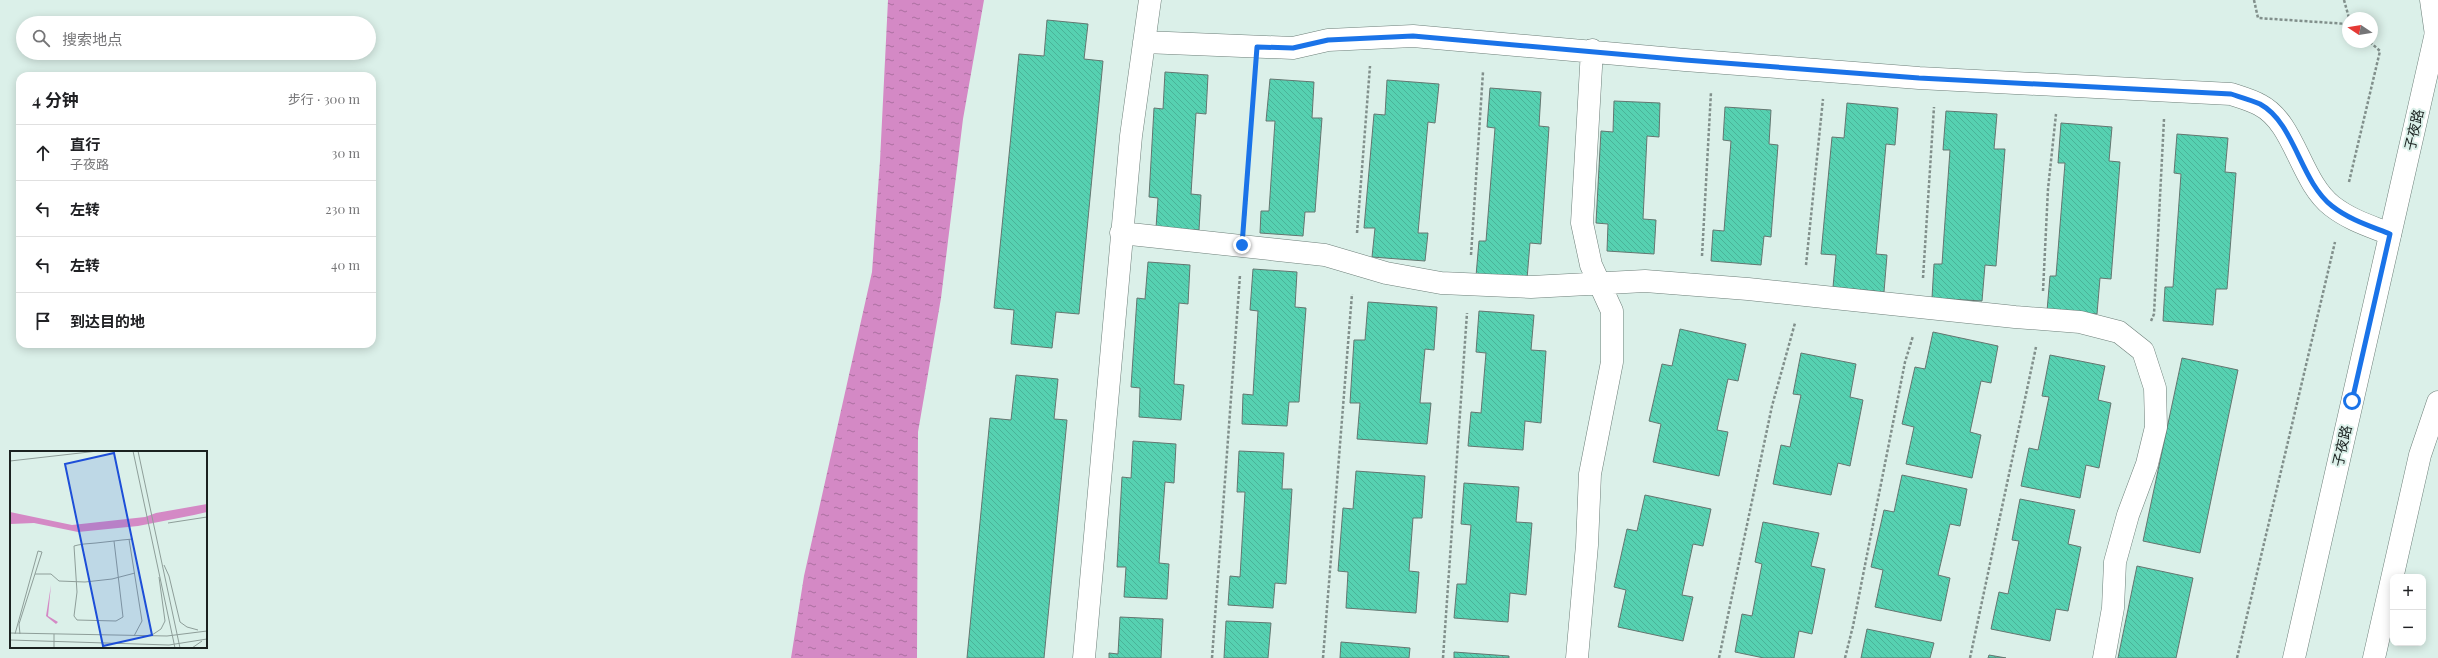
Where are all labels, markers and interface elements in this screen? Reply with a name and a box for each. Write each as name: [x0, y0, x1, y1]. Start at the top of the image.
north arrow: [2342, 12, 2378, 48]
search box: [16, 16, 376, 60]
icon: search: [30, 27, 52, 49]
text: 搜索地点: [62, 29, 122, 49]
text: 4 分钟: [32, 88, 79, 110]
text: 步行 · 300 m: [288, 90, 360, 107]
street label: 子夜路: [2400, 107, 2427, 152]
text: 直行: [70, 134, 100, 154]
icon: ahead: [32, 142, 54, 164]
text: 30 m: [332, 144, 360, 161]
text: 子夜路: [70, 155, 109, 172]
icon: left: [32, 198, 54, 220]
text: 左转: [70, 199, 100, 219]
text: 230 m: [325, 200, 360, 217]
route end: [1233, 236, 1251, 254]
icon: left: [32, 254, 54, 276]
text: 左转: [70, 255, 100, 275]
text: 40 m: [331, 256, 360, 273]
icon: arrive: [32, 310, 54, 332]
text: 到达目的地: [70, 311, 145, 331]
route start: [2343, 392, 2361, 410]
street label: 子夜路: [2328, 423, 2355, 468]
inset map: [10, 451, 207, 648]
map controls: [2390, 574, 2426, 646]
button: +: [2390, 574, 2426, 610]
button: −: [2390, 610, 2426, 646]

